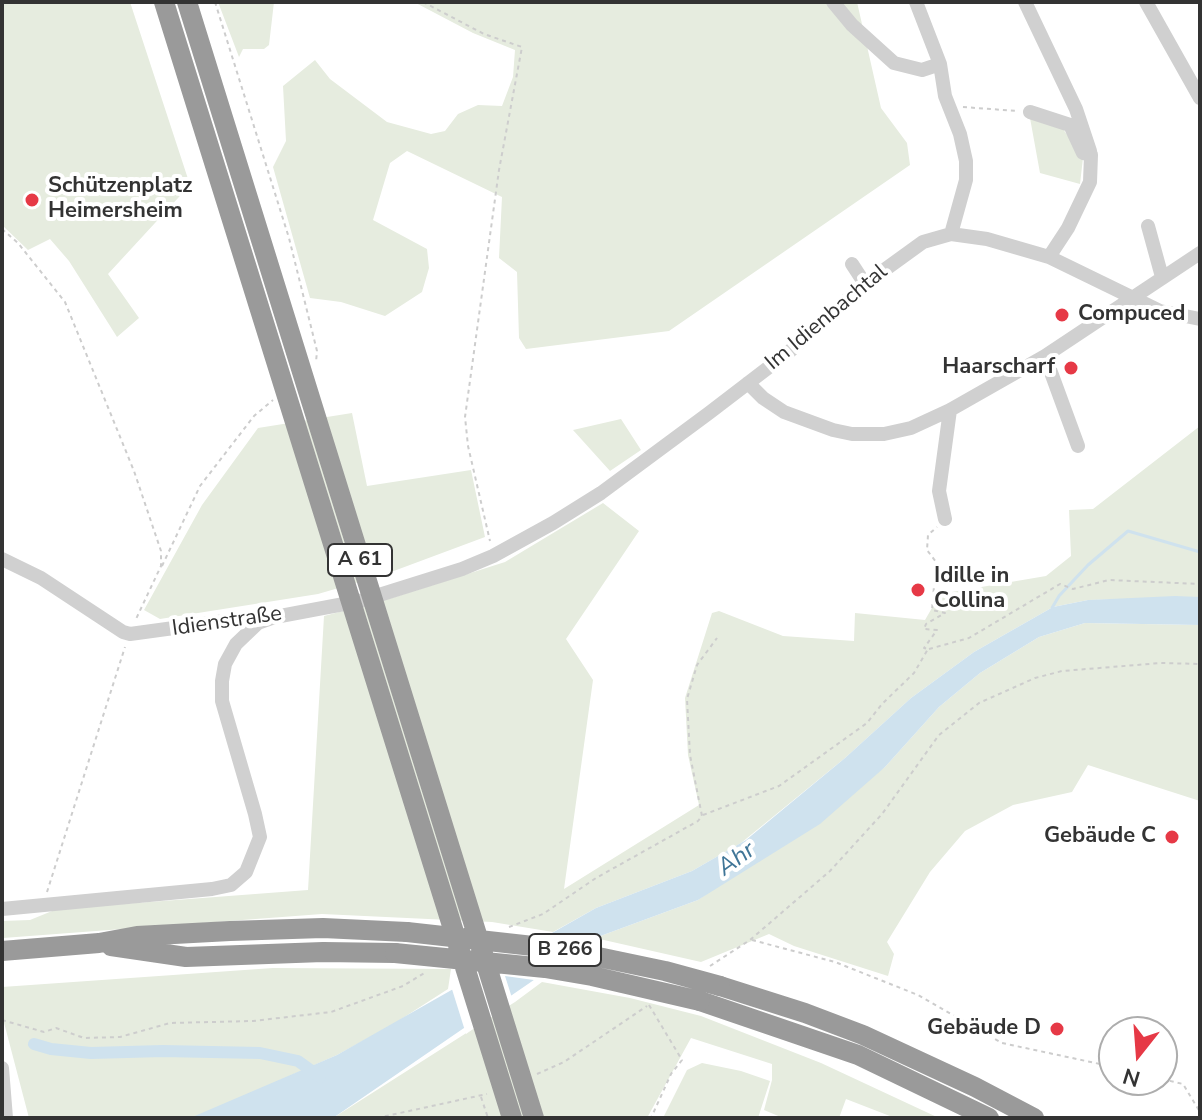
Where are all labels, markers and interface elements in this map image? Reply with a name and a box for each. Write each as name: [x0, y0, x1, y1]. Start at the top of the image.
place label: Schützenplatz Heimersheim: [48, 174, 193, 226]
marker: Schützenplatz Heimersheim: [23, 191, 41, 209]
street label: Im Idienbachtal: [761, 259, 893, 377]
place label: Compuced: [1078, 302, 1185, 328]
marker: Compuced: [1053, 306, 1071, 324]
place label: Haarscharf: [942, 355, 1055, 381]
marker: Haarscharf: [1062, 359, 1080, 377]
road number: A 61: [328, 544, 392, 576]
place label: Idille in Collina: [934, 564, 1009, 616]
marker: Idille in Collina: [909, 581, 927, 599]
street label: Idienstraße: [170, 601, 284, 643]
place label: Gebäude C: [1044, 824, 1156, 850]
marker: Gebäude C: [1163, 828, 1181, 846]
water label: Ahr: [712, 837, 762, 883]
road number: B 266: [529, 934, 601, 966]
place label: Gebäude D: [927, 1016, 1041, 1042]
north arrow: [1098, 1016, 1178, 1096]
marker: Gebäude D: [1048, 1020, 1066, 1038]
text: N: [1119, 1060, 1144, 1094]

